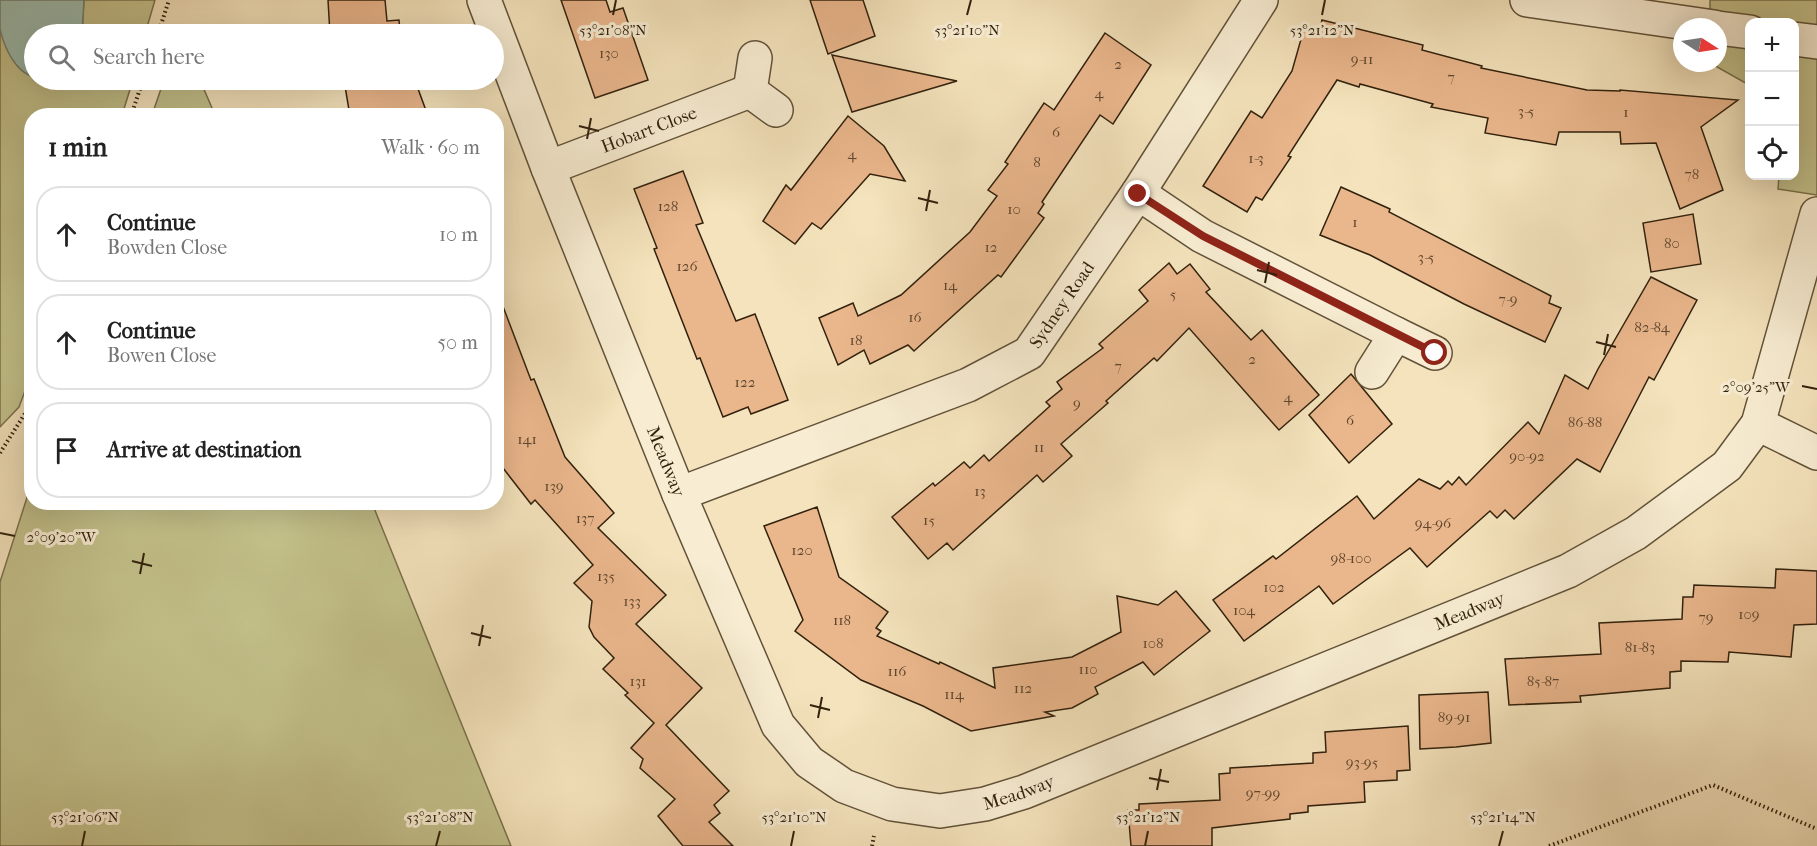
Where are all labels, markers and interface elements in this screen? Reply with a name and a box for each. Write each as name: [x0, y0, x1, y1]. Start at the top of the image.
north arrow: [1673, 18, 1727, 72]
map controls: [1745, 18, 1799, 180]
button: +: [1745, 18, 1799, 72]
text: 53°21'08"N: [579, 21, 647, 39]
text: 53°21'10"N: [934, 21, 1000, 39]
text: 53°21'12"N: [1290, 21, 1355, 39]
search box: [24, 24, 504, 90]
icon: search: [45, 41, 78, 74]
text: Search here: [93, 44, 205, 70]
house number: 130: [599, 44, 619, 62]
house number: 9-11: [1351, 50, 1373, 68]
house number: 2: [1114, 55, 1122, 73]
house number: 7: [1447, 68, 1455, 86]
button: −: [1745, 72, 1799, 126]
house number: 4: [1095, 84, 1105, 102]
street label: Hobart Close: [598, 102, 700, 157]
house number: 3-5: [1518, 102, 1534, 120]
house number: 1: [1623, 103, 1629, 121]
house number: 6: [1052, 123, 1061, 141]
button: locate: [1745, 126, 1799, 180]
text: 1 min: [48, 132, 107, 163]
text: Walk · 60 m: [381, 136, 480, 159]
house number: 4: [848, 145, 858, 163]
house number: 1-3: [1248, 149, 1264, 167]
house number: 8: [1033, 153, 1041, 171]
house number: 78: [1685, 165, 1699, 183]
route end: [1124, 180, 1150, 206]
house number: 128: [658, 197, 678, 215]
house number: 10: [1007, 200, 1021, 218]
text: Continue: [107, 210, 196, 236]
house number: 1: [1352, 213, 1358, 231]
icon: ahead: [50, 218, 83, 251]
text: 10 m: [439, 223, 478, 246]
house number: 80: [1664, 234, 1680, 252]
text: Bowden Close: [107, 236, 227, 259]
house number: 12: [984, 238, 998, 256]
house number: 3-5: [1418, 248, 1434, 266]
house number: 126: [676, 257, 698, 275]
street label: Sydney Road: [1025, 257, 1099, 352]
house number: 14: [943, 276, 958, 294]
house number: 5: [1170, 285, 1176, 303]
house number: 7-9: [1499, 290, 1518, 308]
house number: 16: [908, 308, 923, 326]
text: Continue: [107, 318, 196, 344]
house number: 82-84: [1634, 318, 1671, 336]
icon: ahead: [50, 326, 83, 359]
text: 50 m: [437, 331, 478, 354]
house number: 18: [850, 331, 862, 349]
route start: [1421, 339, 1447, 365]
text: Bowen Close: [107, 344, 216, 367]
house number: 2: [1248, 350, 1256, 368]
house number: 7: [1114, 357, 1122, 375]
house number: 122: [735, 373, 756, 391]
text: 2°09'25"W: [1722, 378, 1791, 396]
house number: 4: [1284, 388, 1294, 406]
house number: 9: [1073, 394, 1081, 412]
house number: 6: [1346, 411, 1355, 429]
house number: 86-88: [1568, 413, 1602, 431]
street label: Meadway: [642, 423, 690, 501]
house number: 141: [517, 430, 537, 448]
icon: arrive: [50, 434, 83, 467]
text: Arrive at destination: [107, 437, 301, 463]
house number: 11: [1034, 438, 1044, 456]
house number: 90-92: [1509, 447, 1545, 465]
house number: 139: [544, 477, 564, 495]
house number: 13: [974, 482, 986, 500]
house number: 137: [576, 509, 594, 527]
house number: 15: [923, 511, 935, 529]
house number: 94-96: [1415, 514, 1452, 532]
text: 2°09'20"W: [26, 528, 97, 546]
house number: 120: [791, 541, 813, 559]
house number: 98-100: [1330, 549, 1372, 567]
house number: 135: [597, 567, 615, 585]
house number: 102: [1263, 578, 1285, 596]
street label: Meadway: [1431, 587, 1509, 635]
house number: 133: [623, 592, 641, 610]
house number: 104: [1233, 601, 1256, 619]
house number: 109: [1738, 605, 1760, 623]
house number: 79: [1698, 608, 1714, 626]
house number: 118: [833, 611, 851, 629]
house number: 108: [1142, 634, 1164, 652]
house number: 81-83: [1625, 638, 1655, 656]
house number: 110: [1079, 660, 1097, 678]
house number: 116: [888, 662, 907, 680]
house number: 131: [630, 672, 646, 690]
house number: 85-87: [1527, 672, 1559, 690]
house number: 112: [1014, 679, 1032, 697]
house number: 114: [944, 685, 965, 703]
house number: 89-91: [1438, 708, 1470, 726]
house number: 93-95: [1346, 753, 1378, 771]
street label: Meadway: [981, 770, 1059, 814]
house number: 97-99: [1246, 784, 1280, 802]
text: 53°21'06"N: [51, 808, 120, 826]
text: 53°21'08"N: [406, 808, 474, 826]
text: 53°21'10"N: [761, 808, 827, 826]
text: 53°21'12"N: [1116, 808, 1181, 826]
text: 53°21'14"N: [1470, 808, 1537, 826]

